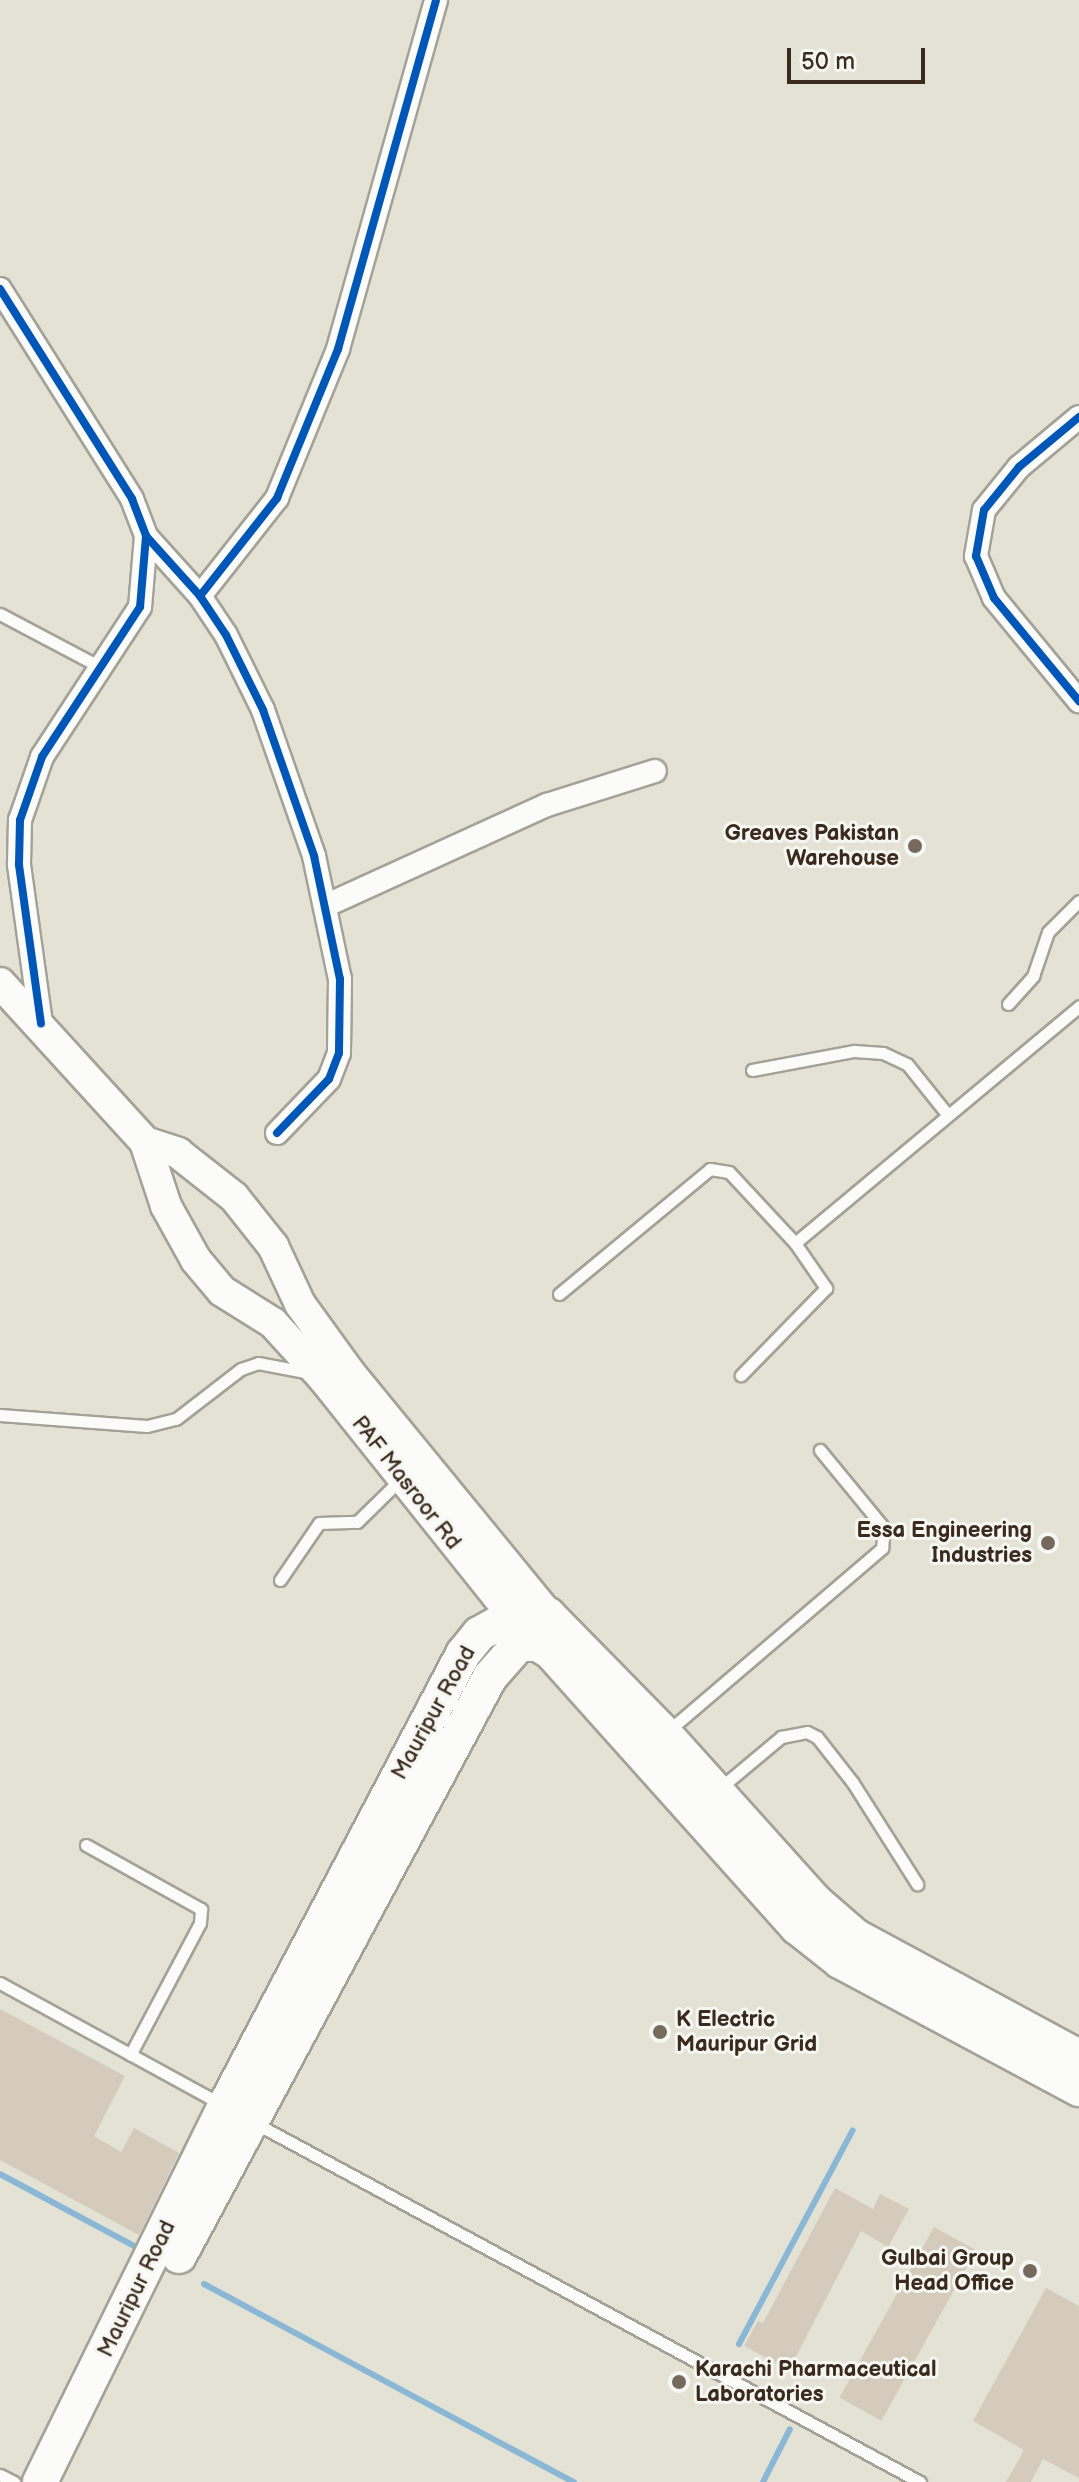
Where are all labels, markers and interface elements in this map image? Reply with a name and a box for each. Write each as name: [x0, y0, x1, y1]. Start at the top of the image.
scale bar: [791, 32, 929, 82]
text: 50 m: [801, 47, 855, 76]
place label: Greaves Pakistan Warehouse: [725, 820, 899, 872]
marker: Greaves Pakistan Warehouse: [906, 837, 924, 855]
street label: PAF Masroor Rd: [346, 1411, 466, 1555]
place label: Essa Engineering Industries: [857, 1517, 1032, 1568]
marker: Essa Engineering Industries: [1039, 1534, 1057, 1552]
street label: Mauripur Road: [386, 1642, 482, 1784]
place label: K Electric Mauripur Grid: [676, 2006, 817, 2058]
marker: K Electric Mauripur Grid: [651, 2023, 669, 2041]
street label: Mauripur Road: [93, 2216, 181, 2362]
place label: Gulbai Group Head Office: [881, 2245, 1014, 2296]
marker: Gulbai Group Head Office: [1021, 2262, 1039, 2280]
place label: Karachi Pharmaceutical Laboratories: [695, 2356, 936, 2408]
marker: Karachi Pharmaceutical Laboratories: [670, 2373, 688, 2391]

